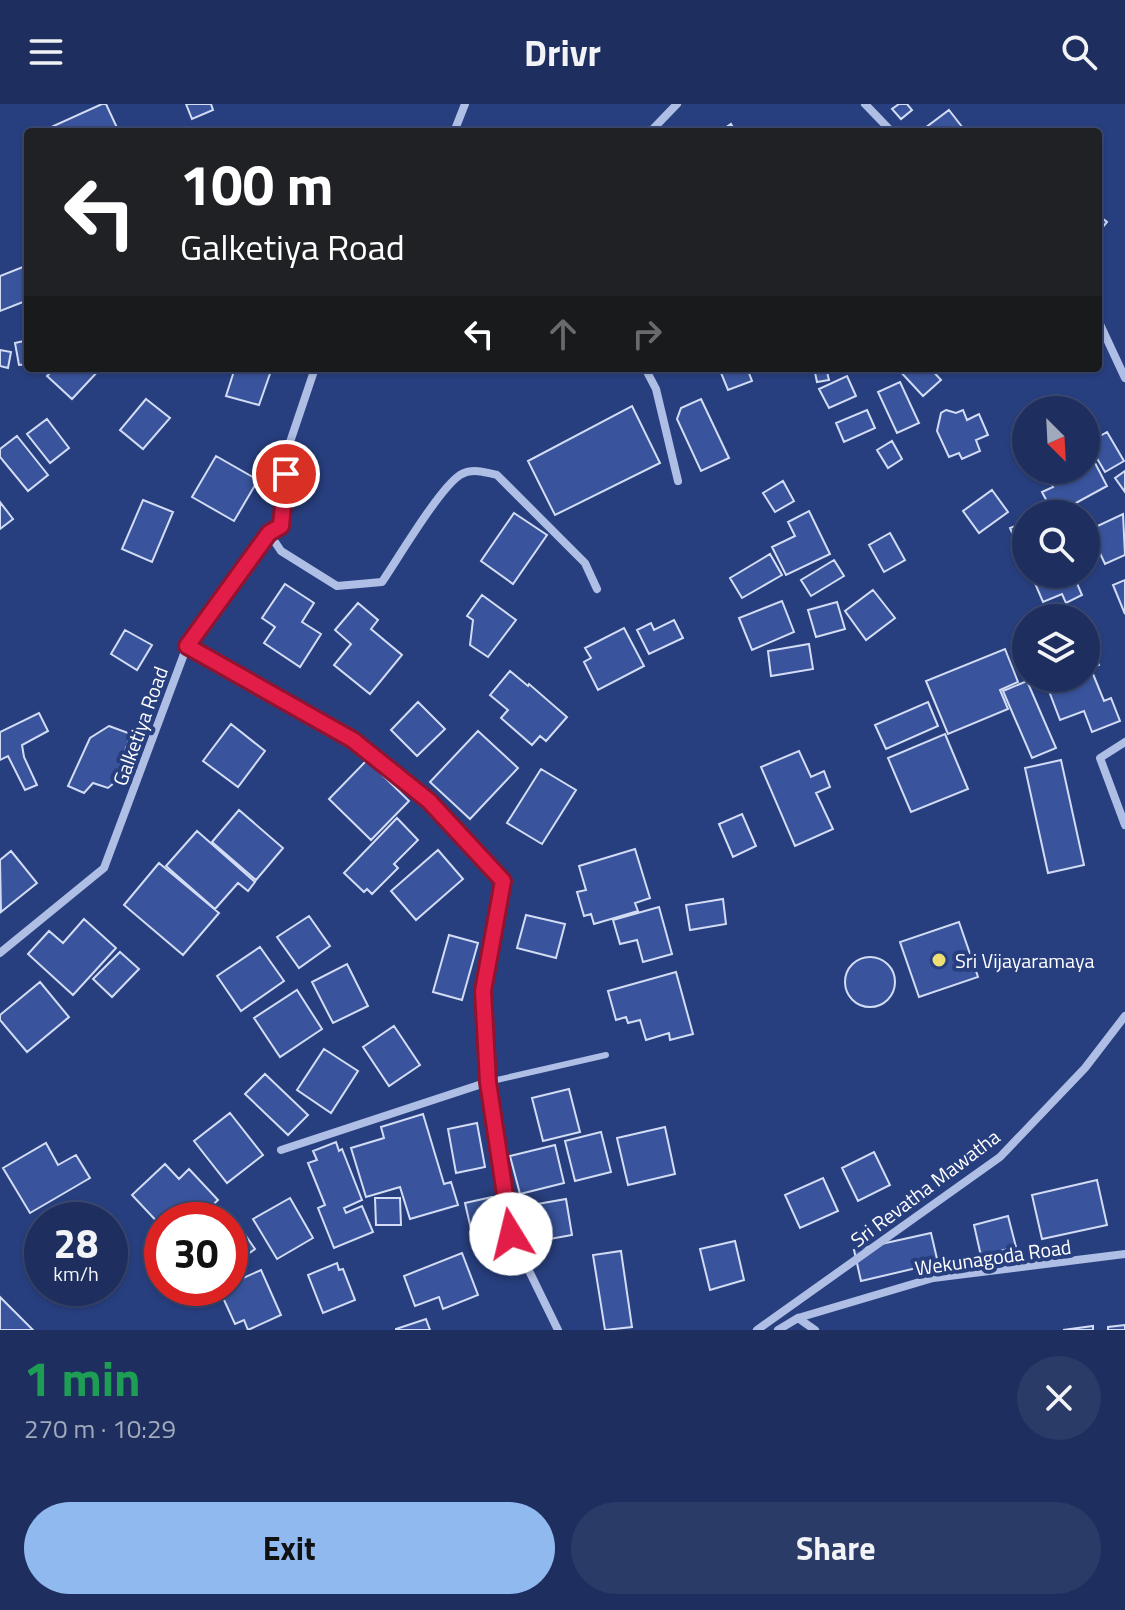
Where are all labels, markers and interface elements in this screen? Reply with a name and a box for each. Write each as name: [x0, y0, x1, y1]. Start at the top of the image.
text: Drivr: [524, 25, 601, 80]
icon: menu: [24, 30, 68, 74]
icon: search: [1057, 30, 1101, 74]
text: 100 m: [180, 142, 333, 227]
icon: left: [48, 160, 152, 264]
text: Galketiya Road: [180, 219, 405, 274]
icon: left: [457, 312, 501, 356]
icon: ahead: [541, 312, 585, 356]
icon: right: [625, 312, 669, 356]
north arrow: [1012, 396, 1100, 484]
map controls: [1012, 396, 1100, 692]
pin: [252, 440, 320, 508]
icon: arrive: [264, 452, 308, 496]
button: search: [1012, 500, 1100, 588]
button: layers: [1012, 604, 1100, 692]
street label: Galketiya Road: [104, 662, 176, 790]
place label: Sri Vijayaramaya: [955, 945, 1094, 976]
marker: Sri Vijayaramaya: [930, 951, 948, 969]
street label: Sri Revatha Mawatha: [844, 1121, 1006, 1255]
position arrow: [469, 1192, 553, 1276]
speed limit sign: 30: [144, 1202, 248, 1306]
text: 28: [54, 1213, 98, 1274]
street label: Wekunagoda Road: [913, 1231, 1073, 1283]
text: km/h: [53, 1258, 99, 1289]
text: 1 min: [24, 1342, 141, 1415]
button: close: [1017, 1356, 1101, 1440]
text: 270 m · 10:29: [24, 1409, 176, 1448]
button: Exit: [24, 1502, 555, 1594]
button: Share: [571, 1502, 1101, 1594]

